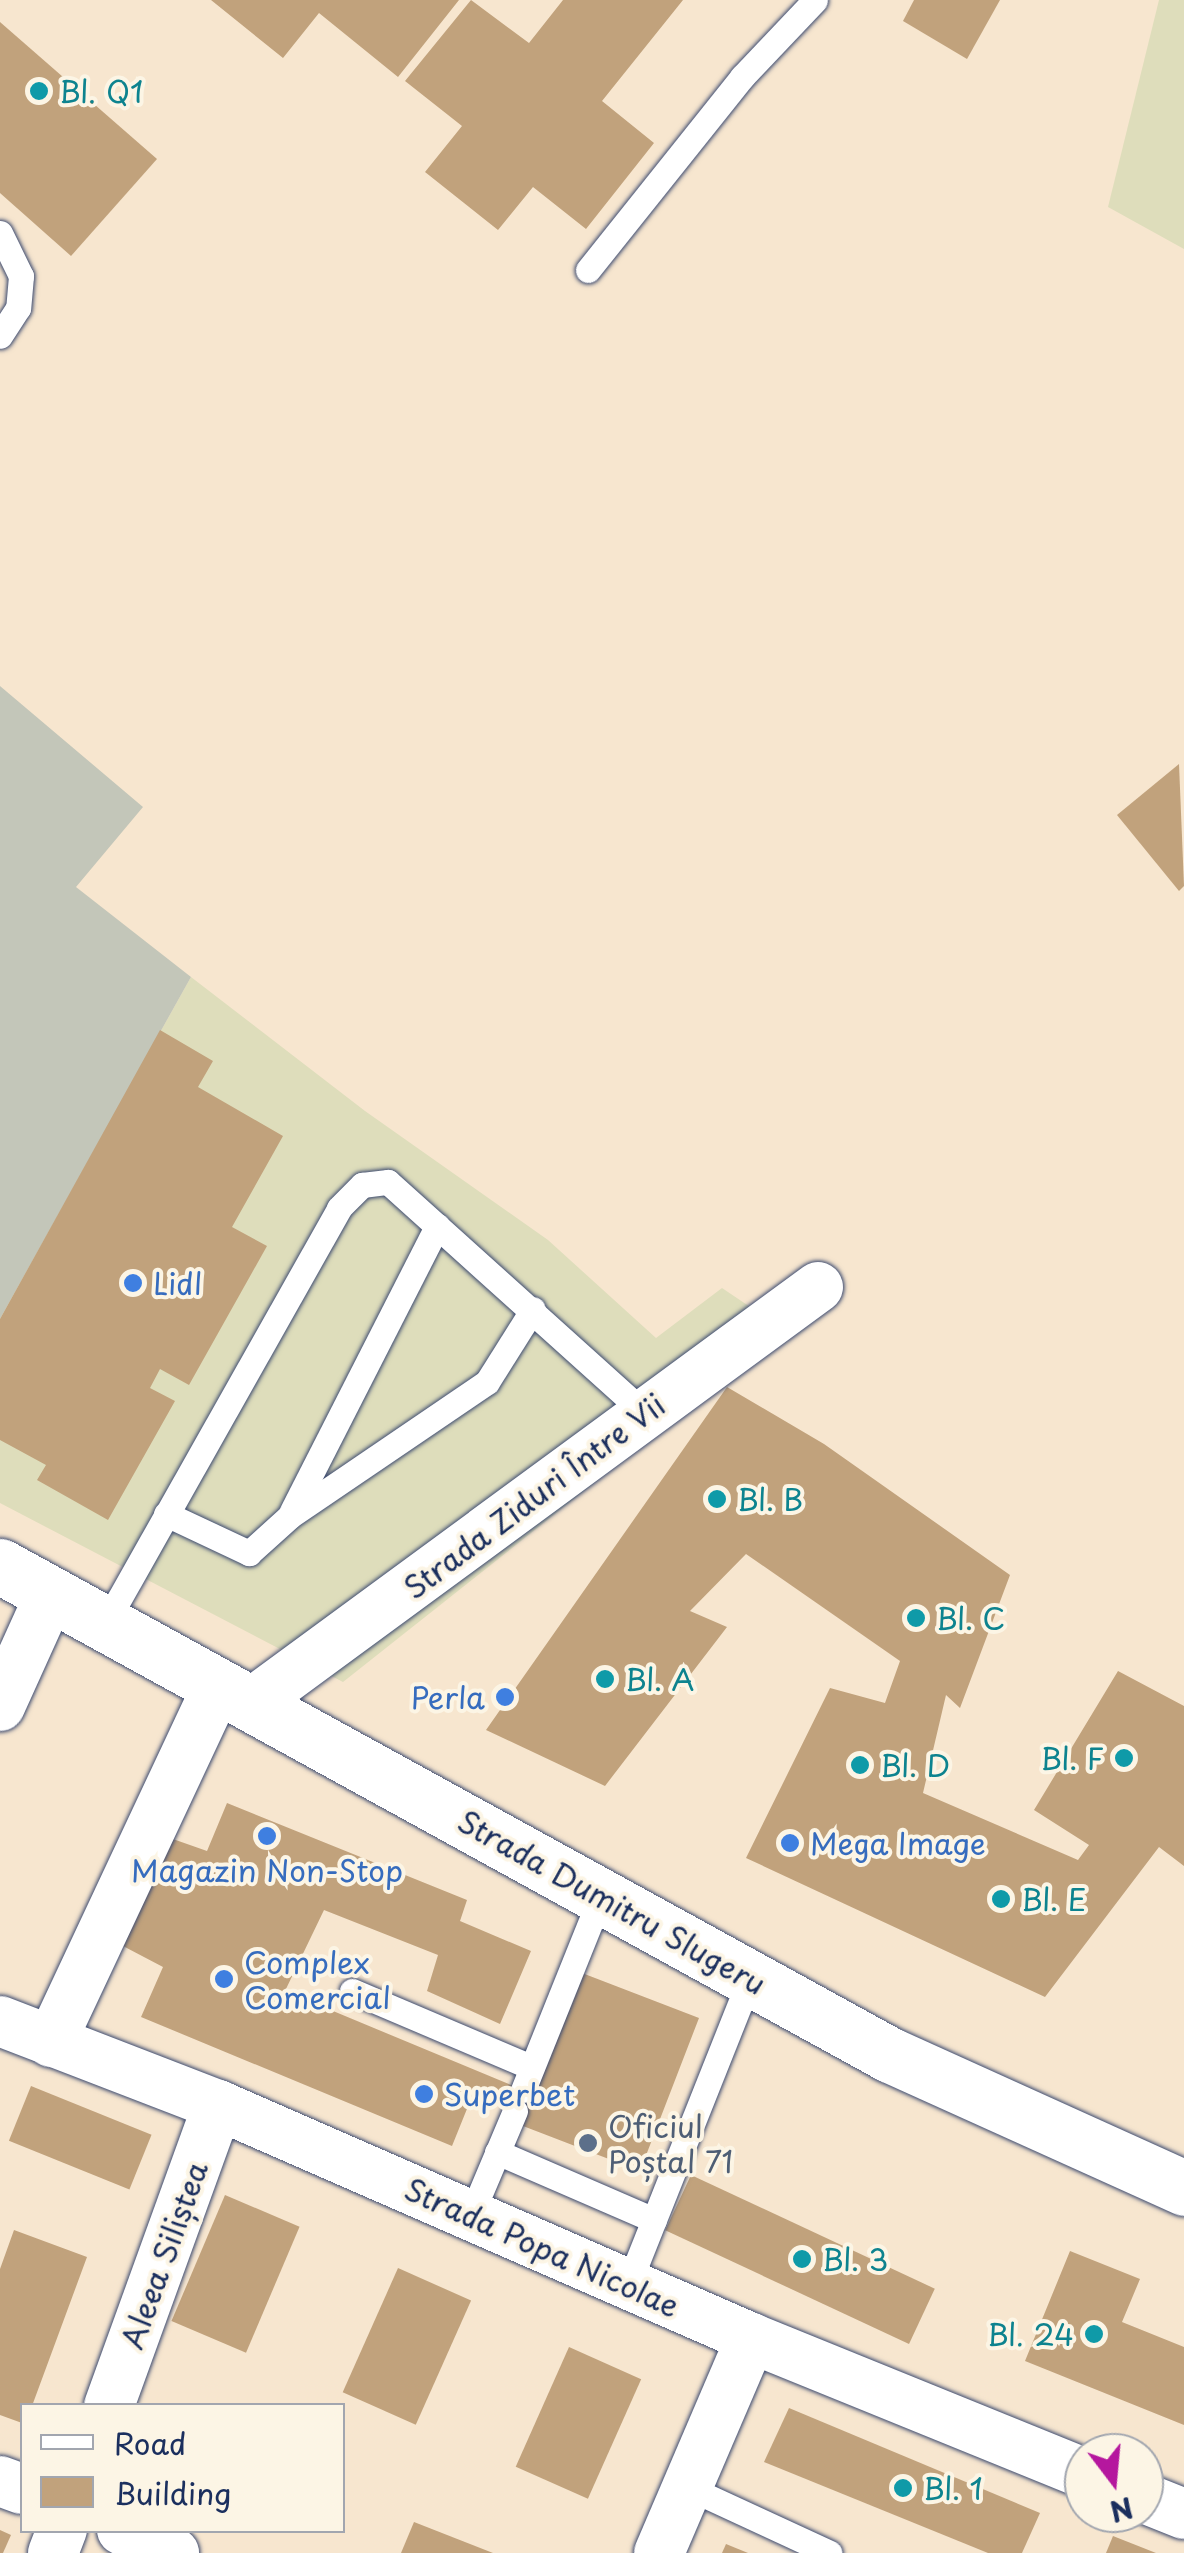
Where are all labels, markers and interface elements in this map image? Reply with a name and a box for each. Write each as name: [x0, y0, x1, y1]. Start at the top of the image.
place label: Bl. Q1: [59, 73, 143, 109]
marker: Bl. Q1: [28, 80, 50, 102]
place label: Lidl: [153, 1265, 202, 1301]
marker: Lidl: [122, 1272, 144, 1294]
street label: Strada Ziduri Între Vii: [396, 1386, 672, 1606]
place label: Bl. B: [737, 1481, 803, 1517]
marker: Bl. B: [706, 1488, 728, 1510]
place label: Bl. C: [936, 1600, 1005, 1636]
marker: Bl. C: [905, 1607, 927, 1629]
place label: Bl. A: [625, 1661, 694, 1697]
marker: Bl. A: [594, 1668, 616, 1690]
place label: Perla: [411, 1679, 485, 1715]
marker: Perla: [494, 1686, 516, 1708]
place label: Bl. F: [1041, 1740, 1104, 1776]
place label: Bl. D: [880, 1747, 950, 1783]
marker: Bl. F: [1113, 1747, 1135, 1769]
marker: Bl. D: [849, 1754, 871, 1776]
street label: Strada Dumitru Slugeru: [451, 1802, 773, 2002]
marker: Magazin Non-Stop: [256, 1825, 278, 1847]
place label: Mega Image: [810, 1825, 987, 1861]
marker: Mega Image: [779, 1832, 801, 1854]
place label: Magazin Non-Stop: [131, 1852, 403, 1888]
place label: Bl. E: [1021, 1881, 1086, 1917]
marker: Bl. E: [990, 1888, 1012, 1910]
place label: Complex Comercial: [244, 1944, 391, 2014]
marker: Complex Comercial: [213, 1968, 235, 1990]
place label: Superbet: [444, 2076, 575, 2112]
marker: Superbet: [413, 2083, 435, 2105]
place label: Oficiul Poștal 71: [608, 2108, 733, 2178]
marker: Oficiul Poștal 71: [577, 2132, 599, 2154]
street label: Aleea Siliștea: [113, 2156, 215, 2354]
street label: Strada Popa Nicolae: [398, 2170, 686, 2324]
place label: Bl. 3: [822, 2241, 888, 2277]
marker: Bl. 3: [791, 2248, 813, 2270]
place label: Bl. 24: [988, 2316, 1074, 2352]
marker: Bl. 24: [1083, 2323, 1105, 2345]
legend: [20, 2403, 345, 2533]
text: Road: [114, 2420, 187, 2465]
north arrow: [1064, 2433, 1164, 2533]
text: Building: [114, 2470, 231, 2515]
place label: Bl. 1: [923, 2470, 982, 2506]
marker: Bl. 1: [892, 2477, 914, 2499]
text: N: [1105, 2487, 1138, 2534]

